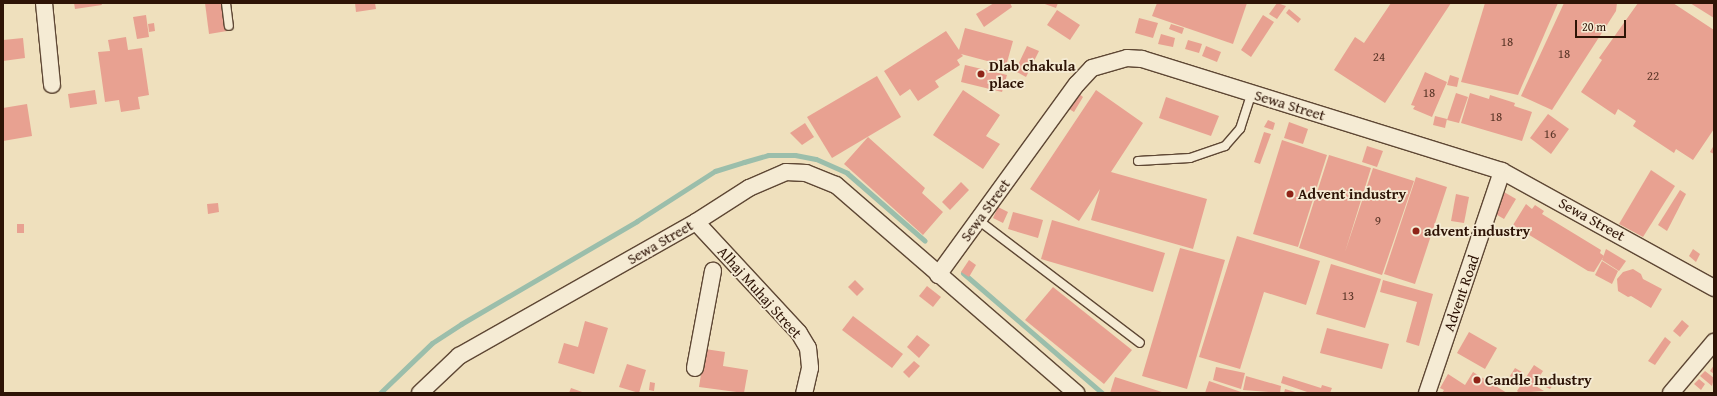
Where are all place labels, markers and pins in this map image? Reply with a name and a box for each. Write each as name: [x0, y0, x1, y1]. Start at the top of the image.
place label: Dlab chakula place: [989, 56, 1075, 91]
marker: Dlab chakula place: [976, 69, 986, 79]
place label: Advent industry: [1298, 185, 1406, 203]
marker: Advent industry: [1285, 189, 1295, 199]
place label: advent industry: [1424, 222, 1530, 240]
marker: advent industry: [1411, 226, 1421, 236]
place label: Candle Industry: [1485, 371, 1592, 389]
marker: Candle Industry: [1472, 375, 1482, 385]

